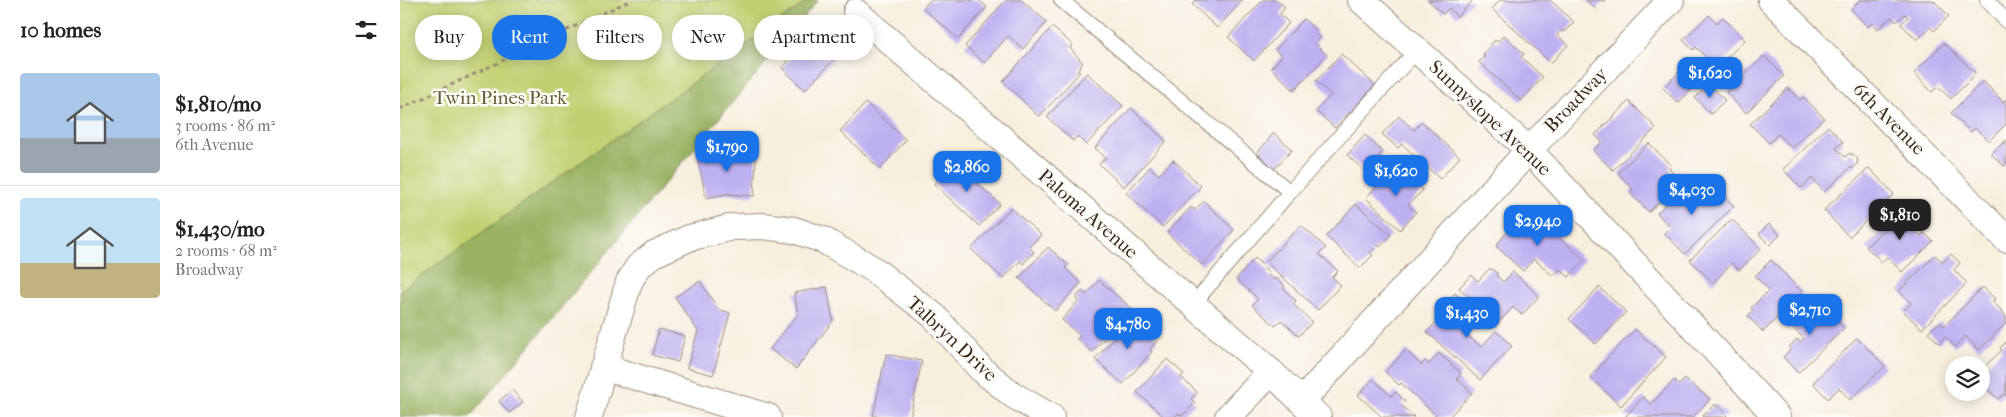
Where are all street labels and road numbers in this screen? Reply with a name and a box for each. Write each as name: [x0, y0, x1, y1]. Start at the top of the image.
street label: Sunnyslope Avenue: [1424, 56, 1556, 180]
street label: Broadway: [1540, 62, 1613, 137]
street label: 6th Avenue: [1848, 78, 1930, 160]
street label: Paloma Avenue: [1034, 165, 1142, 263]
street label: Talbryn Drive: [903, 292, 1001, 386]

